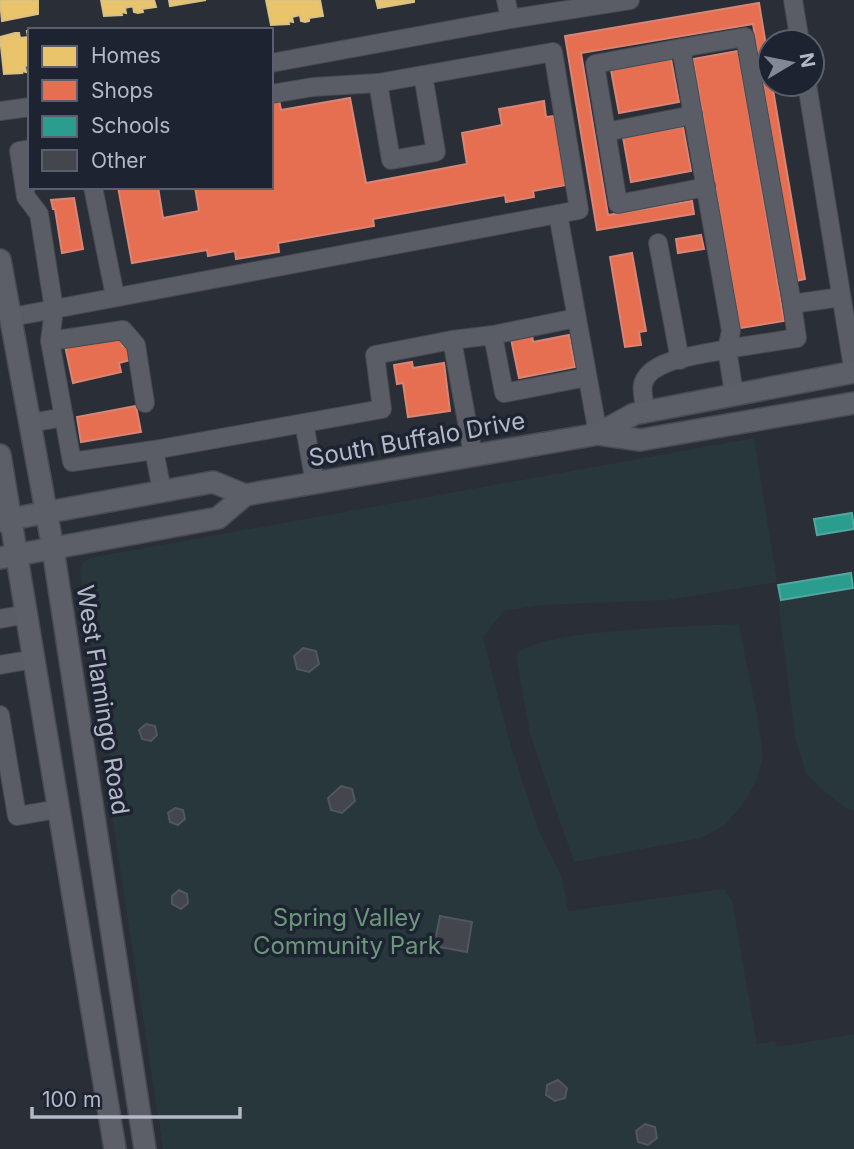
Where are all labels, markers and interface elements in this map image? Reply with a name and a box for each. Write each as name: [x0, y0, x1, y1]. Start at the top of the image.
legend: [28, 28, 273, 189]
north arrow: [756, 28, 826, 98]
text: Homes: [91, 43, 161, 68]
text: N: [795, 51, 820, 69]
text: Shops: [91, 78, 153, 103]
text: Schools: [91, 113, 170, 138]
text: Other: [91, 148, 147, 173]
street label: South Buffalo Drive: [307, 406, 527, 472]
street label: West Flamingo Road: [71, 583, 135, 817]
park label: Spring Valley Community Park: [253, 903, 441, 960]
scale bar: [32, 1076, 240, 1120]
text: 100 m: [42, 1087, 101, 1112]

